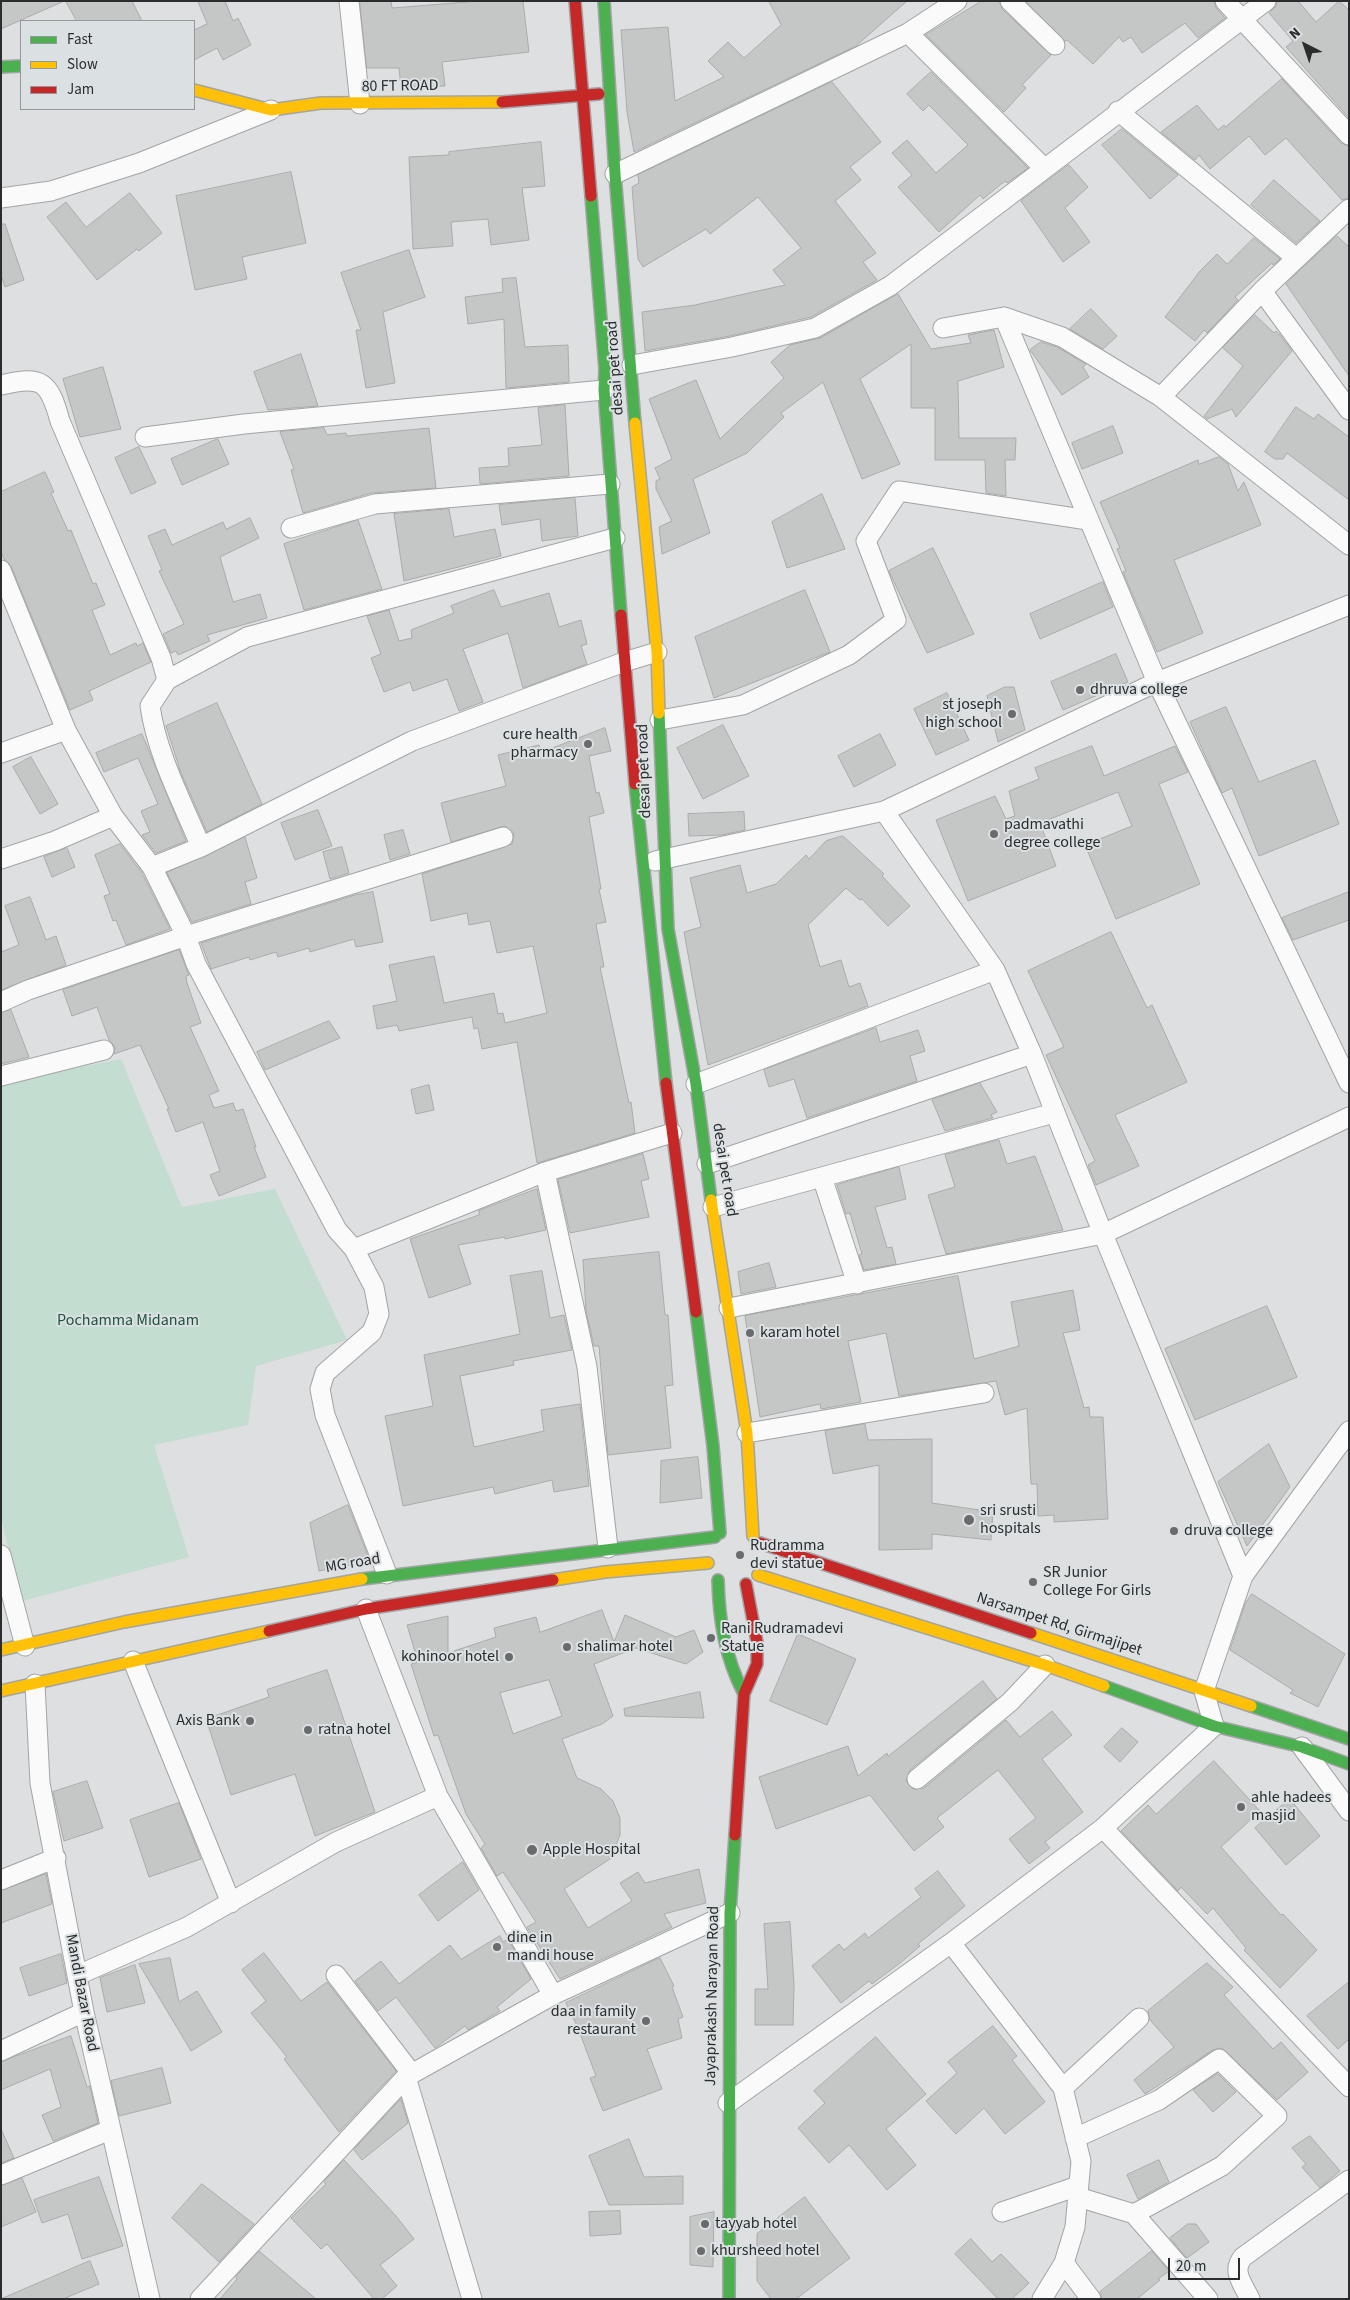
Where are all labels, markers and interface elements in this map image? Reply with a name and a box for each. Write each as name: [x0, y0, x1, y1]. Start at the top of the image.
legend: [20, 20, 195, 110]
north arrow: [1280, 20, 1330, 70]
text: N: [1285, 23, 1305, 44]
text: Fast: [67, 29, 93, 50]
text: Slow: [67, 54, 98, 75]
street label: 80 FT ROAD: [361, 77, 439, 97]
text: Jam: [67, 79, 94, 100]
street label: desai pet road: [603, 320, 629, 416]
place label: dhruva college: [1090, 680, 1188, 700]
marker: dhruva college: [1074, 684, 1086, 696]
place label: st joseph high school: [925, 695, 1002, 733]
marker: st joseph high school: [1006, 708, 1018, 720]
street label: desai pet road: [634, 723, 656, 819]
place label: cure health pharmacy: [503, 725, 578, 763]
marker: cure health pharmacy: [582, 738, 594, 750]
place label: padmavathi degree college: [1004, 815, 1101, 853]
marker: padmavathi degree college: [988, 828, 1000, 840]
street label: desai pet road: [707, 1122, 741, 1218]
park label: Pochamma Midanam: [57, 1311, 199, 1331]
place label: karam hotel: [760, 1323, 840, 1343]
marker: karam hotel: [744, 1327, 756, 1339]
place label: sri srusti hospitals: [980, 1501, 1041, 1539]
marker: sri srusti hospitals: [962, 1513, 976, 1527]
place label: druva college: [1184, 1521, 1273, 1541]
marker: druva college: [1168, 1525, 1180, 1537]
place label: Rudramma devi statue: [750, 1536, 825, 1574]
marker: Rudramma devi statue: [734, 1549, 746, 1561]
street label: MG road: [324, 1550, 382, 1578]
place label: SR Junior College For Girls: [1043, 1563, 1151, 1601]
marker: SR Junior College For Girls: [1027, 1576, 1039, 1588]
street label: Narsampet Rd, Girmajipet: [974, 1589, 1144, 1661]
place label: Rani Rudramadevi Statue: [721, 1619, 844, 1657]
marker: Rani Rudramadevi Statue: [705, 1632, 717, 1644]
place label: shalimar hotel: [577, 1637, 673, 1657]
marker: shalimar hotel: [561, 1641, 573, 1653]
place label: kohinoor hotel: [401, 1647, 499, 1667]
marker: kohinoor hotel: [503, 1651, 515, 1663]
place label: Axis Bank: [176, 1711, 240, 1731]
marker: Axis Bank: [244, 1715, 256, 1727]
place label: ratna hotel: [318, 1720, 391, 1740]
marker: ratna hotel: [302, 1724, 314, 1736]
place label: ahle hadees masjid: [1251, 1788, 1331, 1826]
marker: ahle hadees masjid: [1235, 1801, 1247, 1813]
place label: Apple Hospital: [543, 1840, 640, 1860]
marker: Apple Hospital: [525, 1843, 539, 1857]
street label: Jayaprakash Narayan Road: [702, 1906, 724, 2086]
place label: dine in mandi house: [507, 1928, 594, 1966]
street label: Mandi Bazar Road: [60, 1933, 102, 2053]
marker: dine in mandi house: [491, 1941, 503, 1953]
place label: daa in family restaurant: [551, 2002, 636, 2040]
marker: daa in family restaurant: [640, 2015, 652, 2027]
place label: tayyab hotel: [715, 2214, 797, 2234]
marker: tayyab hotel: [699, 2218, 711, 2230]
place label: khursheed hotel: [711, 2241, 819, 2261]
marker: khursheed hotel: [695, 2245, 707, 2257]
scale bar: [1170, 2248, 1242, 2280]
text: 20 m: [1176, 2256, 1206, 2277]

